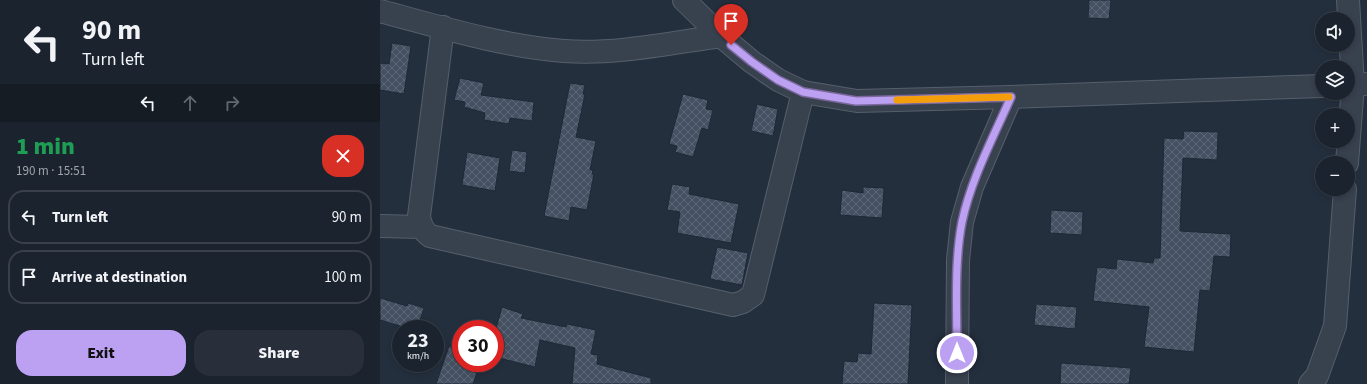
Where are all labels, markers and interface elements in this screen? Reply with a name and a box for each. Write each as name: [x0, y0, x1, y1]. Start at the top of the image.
pin: [714, 4, 748, 45]
text: 90 m: [82, 10, 141, 50]
icon: arrive: [720, 10, 742, 32]
map controls: [1315, 12, 1355, 196]
button: sound: [1315, 12, 1355, 52]
icon: left: [16, 16, 68, 68]
text: Turn left: [82, 47, 144, 72]
button: layers: [1315, 60, 1355, 100]
icon: left: [137, 92, 159, 114]
icon: ahead: [179, 92, 201, 114]
icon: right: [221, 92, 243, 114]
button: +: [1315, 108, 1355, 148]
text: 1 min: [16, 129, 75, 164]
button: close: [322, 135, 364, 177]
button: −: [1315, 156, 1355, 196]
text: 190 m · 15:51: [16, 162, 86, 180]
icon: left: [18, 206, 40, 228]
text: Turn left: [52, 207, 108, 228]
text: 90 m: [332, 207, 362, 228]
icon: arrive: [18, 266, 40, 288]
text: Arrive at destination: [52, 267, 187, 288]
text: 100 m: [324, 267, 362, 288]
speed limit sign: 30: [452, 320, 504, 372]
text: 23: [407, 327, 429, 355]
button: Exit: [16, 330, 186, 376]
button: Share: [194, 330, 364, 376]
position arrow: [936, 332, 978, 374]
text: km/h: [407, 349, 429, 363]

